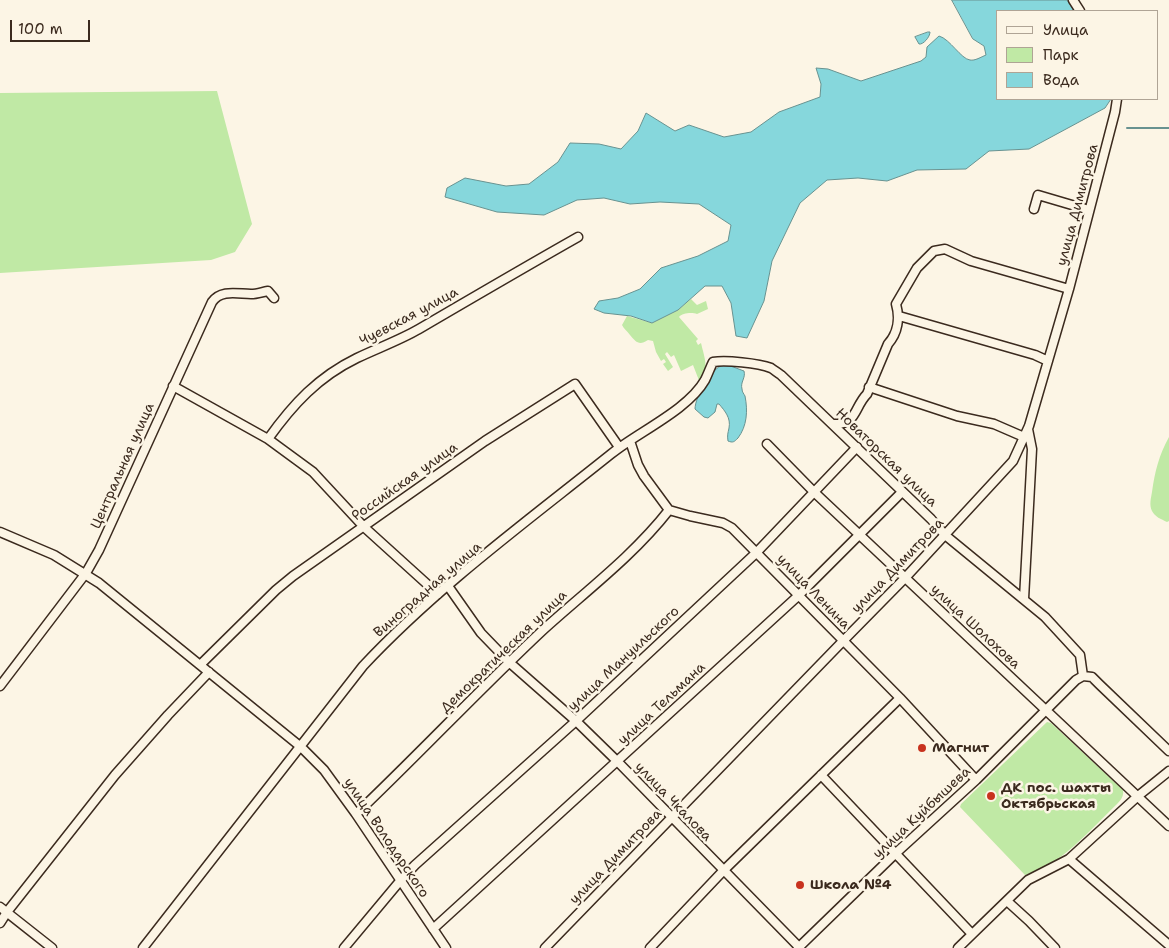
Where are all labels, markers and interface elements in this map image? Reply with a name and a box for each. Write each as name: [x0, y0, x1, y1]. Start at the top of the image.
scale bar: [12, 10, 92, 42]
legend: [996, 10, 1159, 100]
text: 100 m: [18, 19, 63, 39]
text: Улица: [1043, 20, 1088, 40]
text: Парк: [1043, 45, 1079, 65]
text: Вода: [1043, 70, 1079, 90]
street label: улица Димитрова: [1054, 142, 1102, 268]
street label: Чуевская улица: [357, 284, 461, 350]
street label: Центральная улица: [88, 400, 158, 532]
street label: Новаторская улица: [832, 405, 940, 511]
street label: Российская улица: [349, 439, 461, 525]
street label: улица Димитрова: [848, 515, 948, 617]
street label: Виноградная улица: [371, 539, 485, 641]
street label: улица Ленина: [773, 551, 853, 633]
street label: улица Шолохова: [927, 581, 1023, 673]
street label: Демократическая улица: [437, 587, 571, 717]
street label: улица Мануильского: [565, 603, 683, 715]
street label: улица Тельмана: [615, 659, 709, 749]
place label: Магнит: [932, 740, 989, 756]
marker: Магнит: [916, 742, 928, 754]
street label: улица Чкалова: [631, 759, 715, 845]
street label: улица Куйбышева: [870, 763, 974, 863]
street label: улица Володарского: [340, 775, 432, 901]
place label: ДК пос. шахты Октябрьская: [1001, 780, 1111, 812]
marker: ДК пос. шахты Октябрьская: [985, 790, 997, 802]
street label: улица Димитрова: [566, 806, 666, 908]
place label: Школа №4: [810, 877, 891, 893]
marker: Школа №4: [794, 879, 806, 891]

